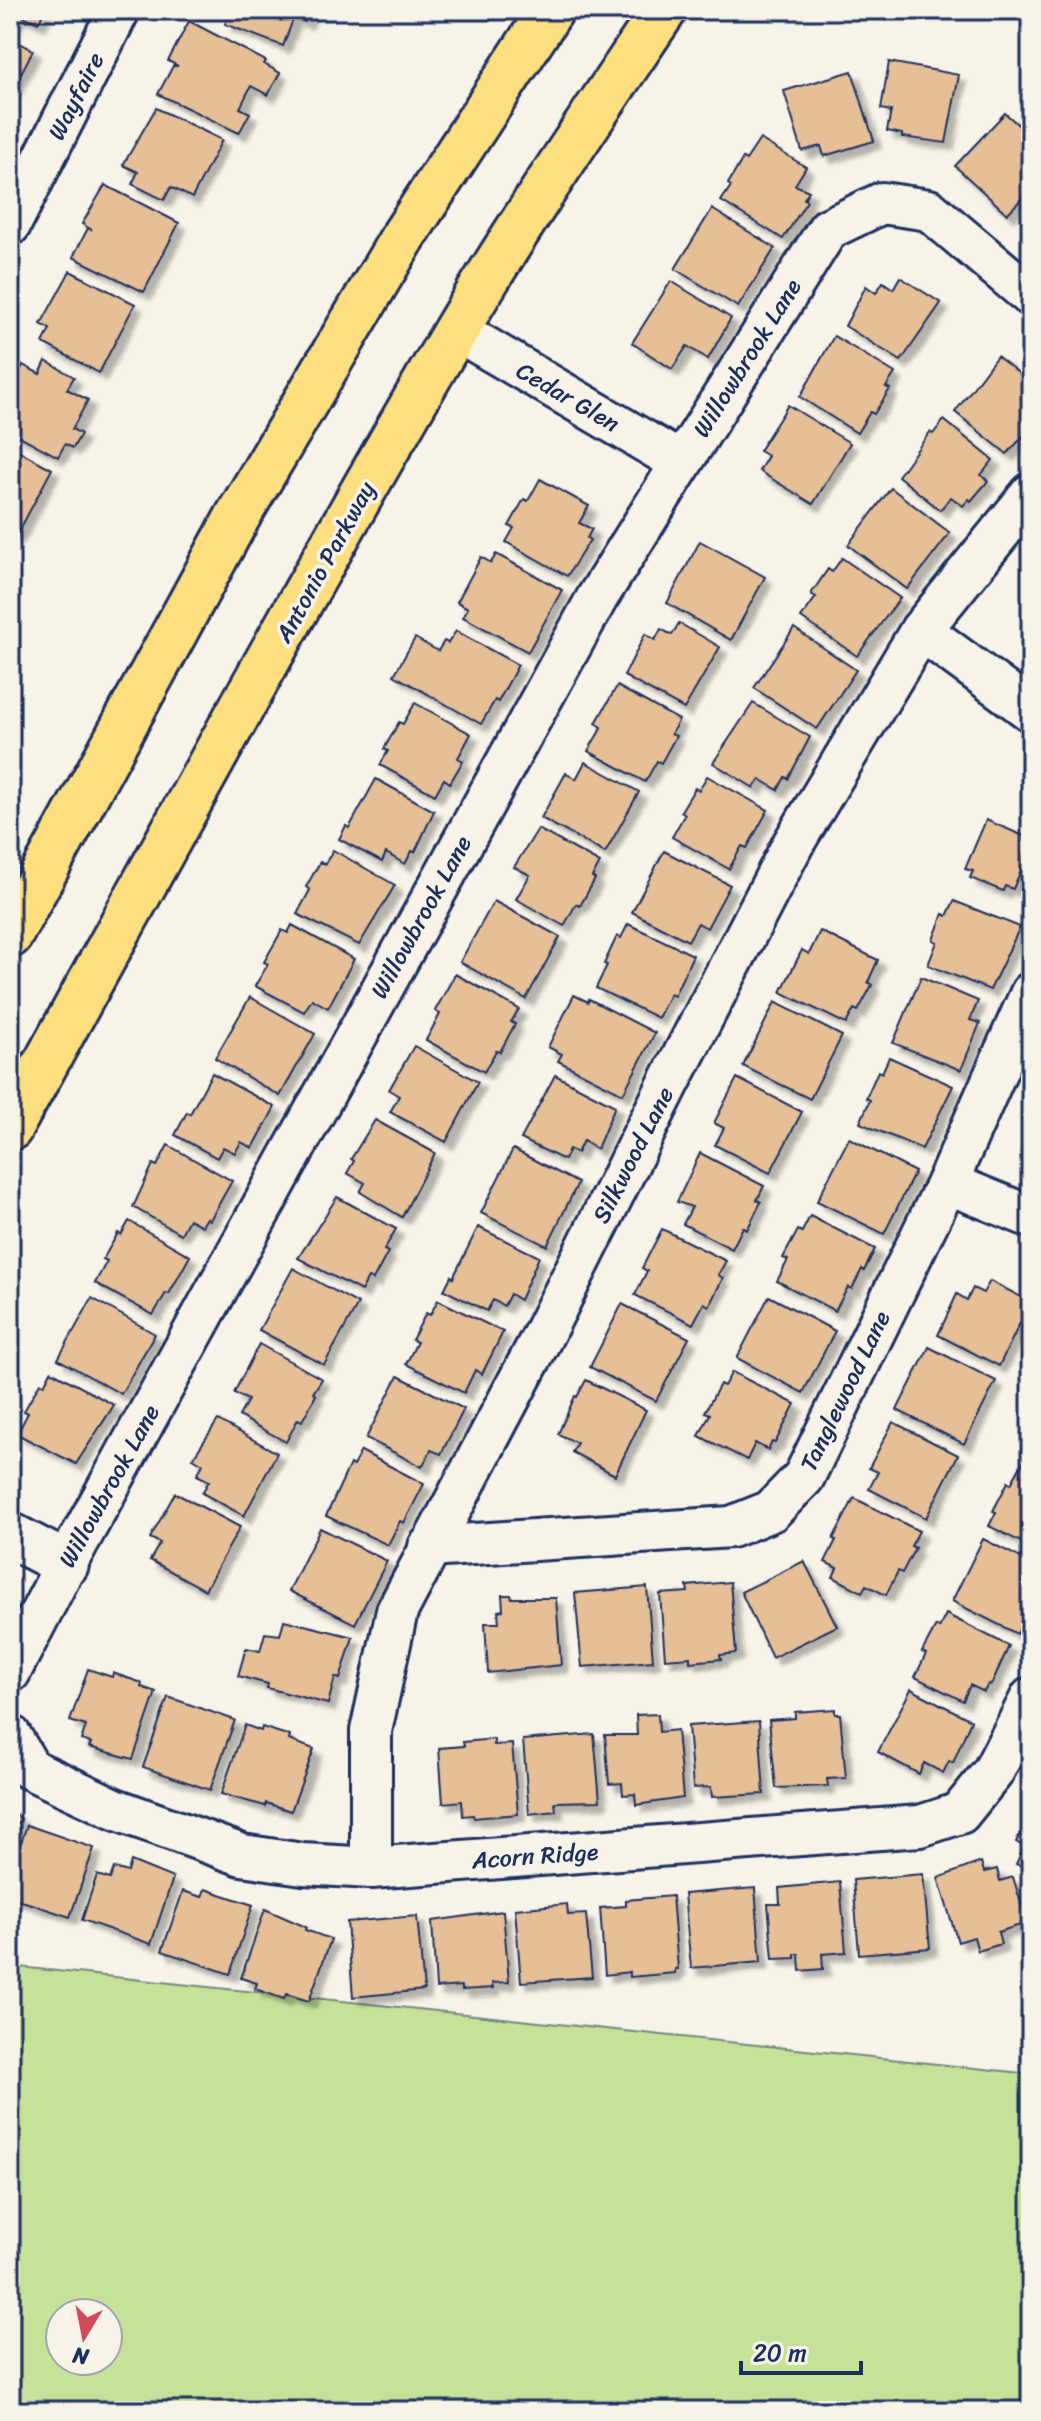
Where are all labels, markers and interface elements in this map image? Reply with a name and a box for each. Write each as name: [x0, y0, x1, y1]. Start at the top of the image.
street label: Wayfaire: [36, 44, 116, 148]
street label: Willowbrook Lane: [681, 270, 813, 446]
street label: Cedar Glen: [508, 350, 628, 444]
street label: Antonio Parkway: [263, 473, 387, 652]
street label: Willowbrook Lane: [359, 827, 484, 1006]
street label: Silkwood Lane: [580, 1079, 686, 1231]
street label: Tanglewood Lane: [788, 1303, 902, 1479]
street label: Willowbrook Lane: [47, 1396, 172, 1575]
street label: Acorn Ridge: [469, 1831, 600, 1881]
north arrow: [44, 2297, 124, 2377]
scale bar: [741, 2325, 861, 2375]
text: 20 m: [753, 2332, 807, 2374]
text: N: [69, 2336, 92, 2377]

